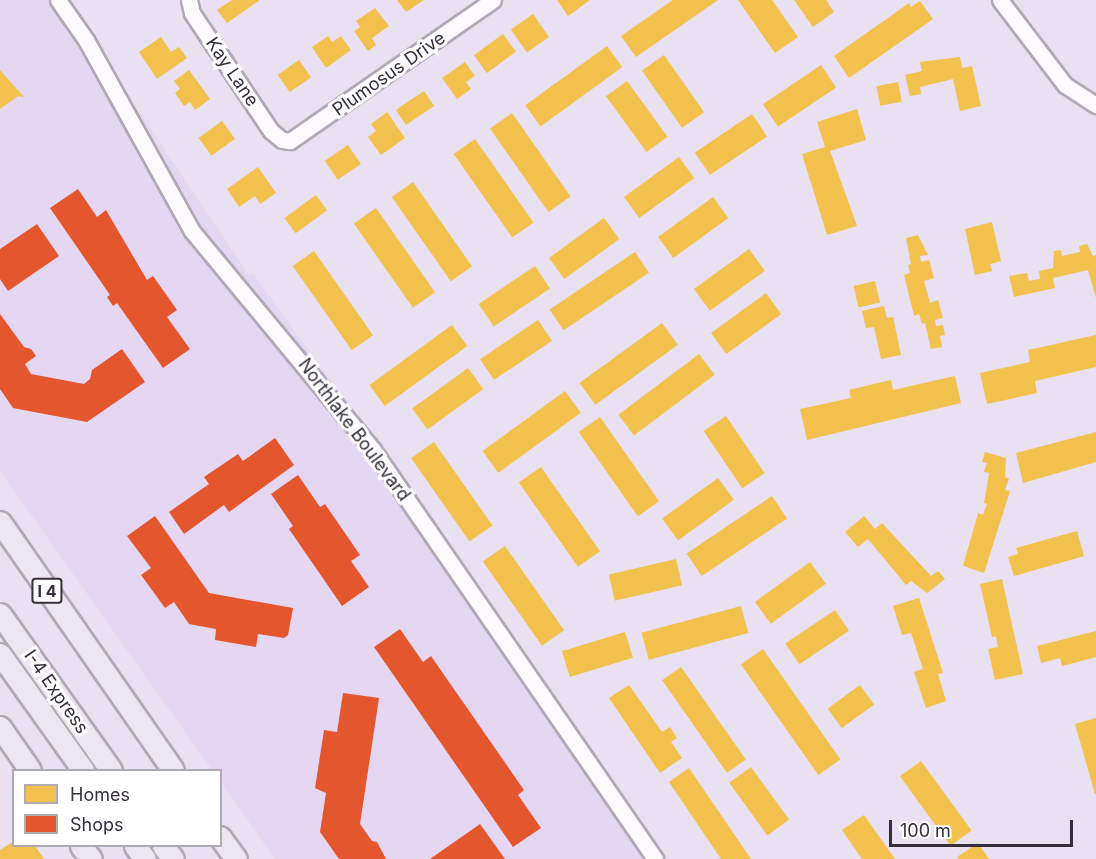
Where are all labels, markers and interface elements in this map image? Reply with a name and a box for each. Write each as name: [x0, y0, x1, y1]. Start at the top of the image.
street label: Plumosus Drive: [329, 27, 449, 121]
street label: Kay Lane: [201, 33, 263, 111]
street label: Northlake Boulevard: [293, 355, 415, 505]
road number: I 4: [30, 578, 63, 604]
street label: I-4 Express: [19, 646, 93, 738]
legend: [12, 769, 222, 847]
text: Homes: [70, 784, 130, 805]
scale bar: [892, 808, 1076, 846]
text: Shops: [70, 814, 124, 835]
text: 100 m: [900, 820, 951, 841]

